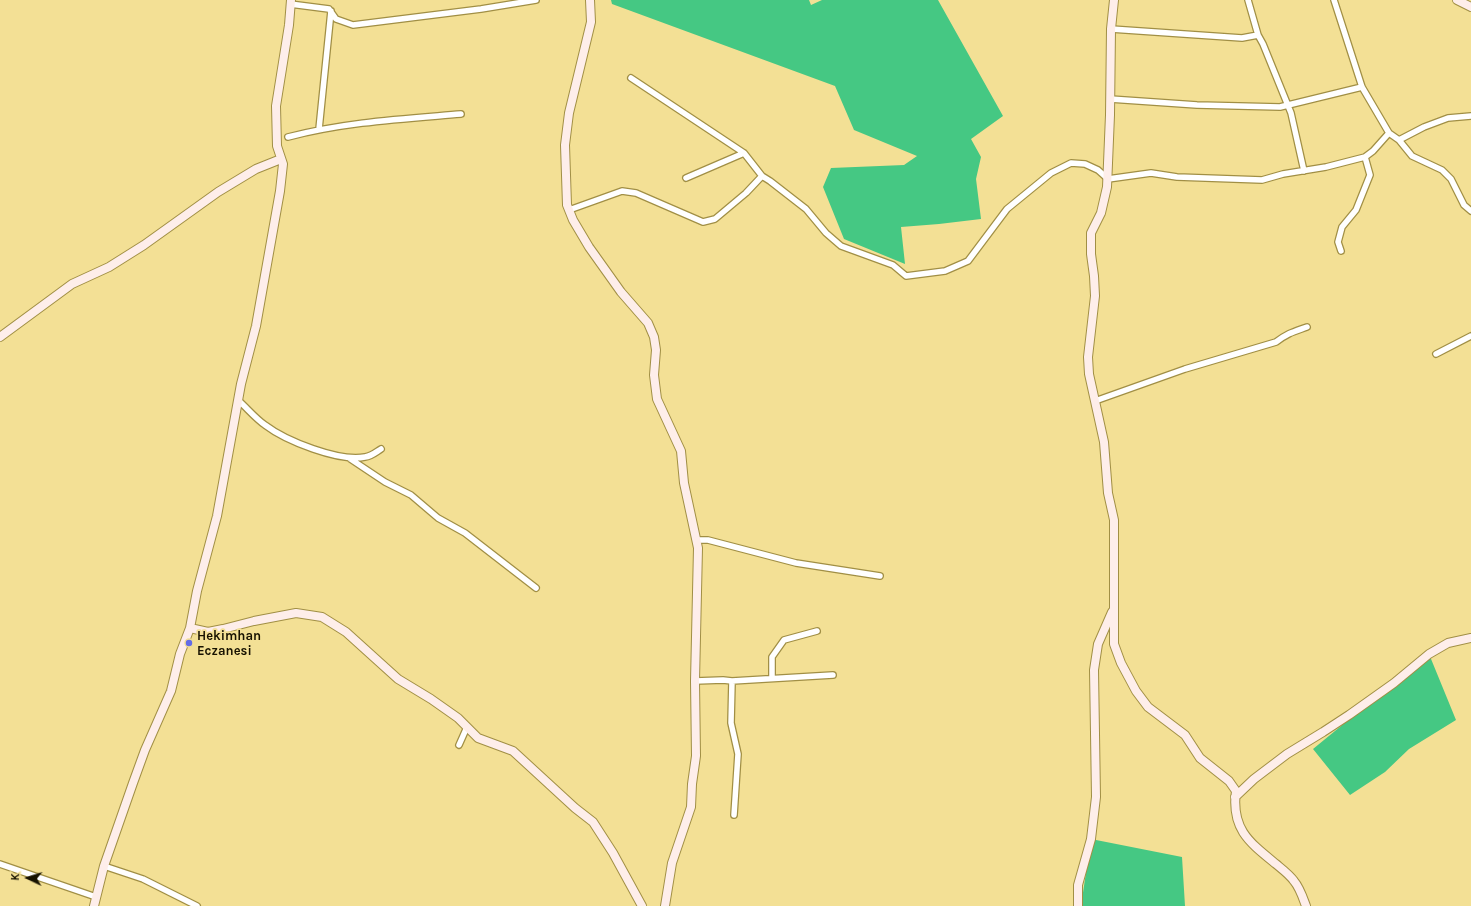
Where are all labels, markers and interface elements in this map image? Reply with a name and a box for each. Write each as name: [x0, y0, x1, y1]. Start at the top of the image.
place label: Hekimhan Eczanesi: [197, 628, 261, 659]
marker: Hekimhan Eczanesi: [184, 638, 194, 648]
north arrow: [8, 858, 48, 898]
text: K: [9, 873, 22, 881]

